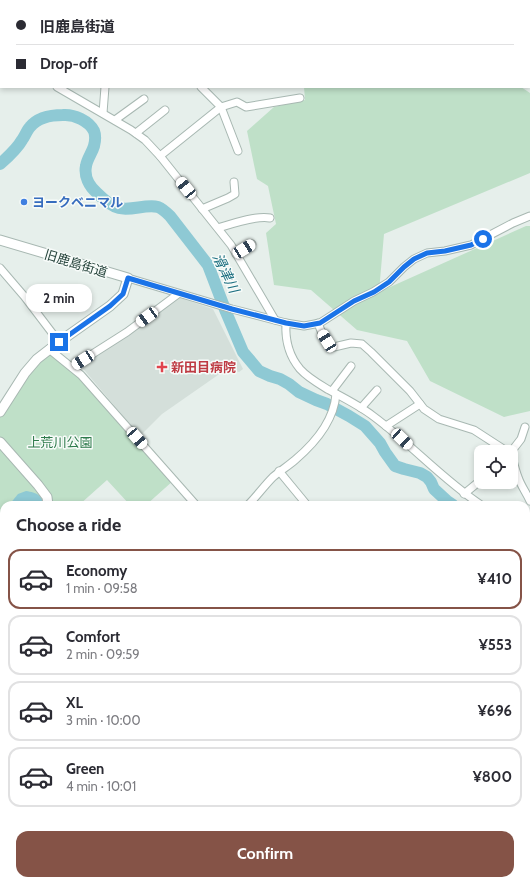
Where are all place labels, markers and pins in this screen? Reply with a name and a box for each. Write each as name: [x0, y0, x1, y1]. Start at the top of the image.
place label: ヨークベニマル: [32, 194, 123, 210]
marker: ヨークベニマル: [19, 197, 29, 207]
place label: 新田目病院: [171, 359, 236, 375]
marker: 新田目病院: [156, 361, 168, 373]

